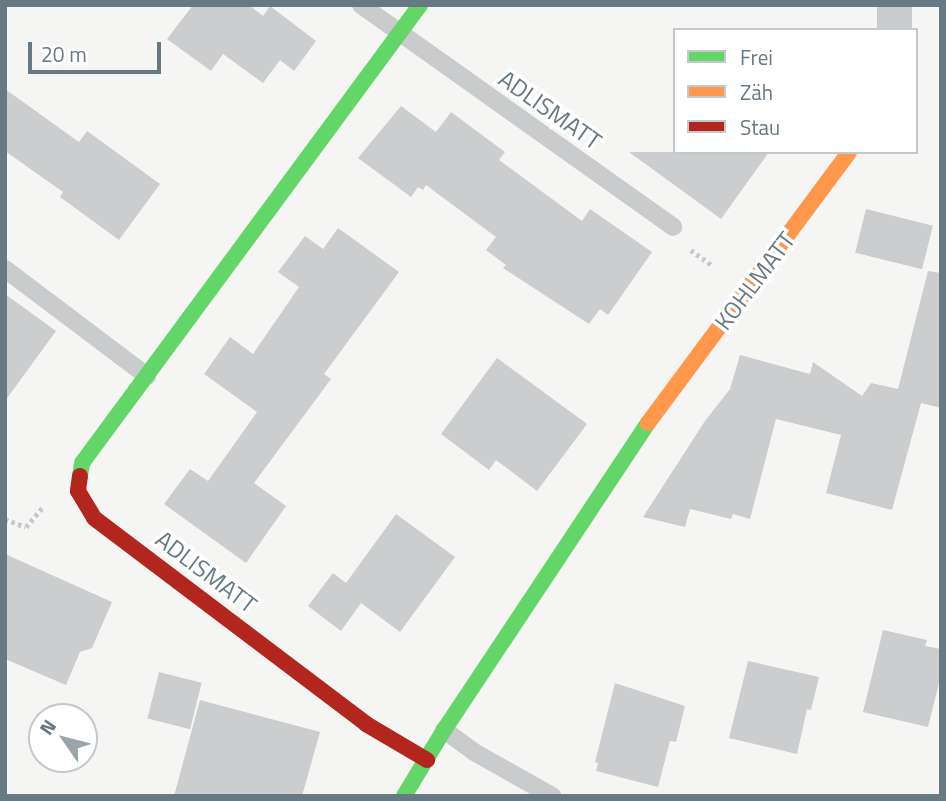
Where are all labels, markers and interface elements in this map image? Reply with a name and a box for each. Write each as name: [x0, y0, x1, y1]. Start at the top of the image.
scale bar: [32, 28, 164, 72]
legend: [673, 28, 918, 154]
text: 20 m: [41, 38, 87, 70]
text: Frei: [740, 41, 773, 73]
street label: ADLISMATT: [493, 64, 607, 156]
text: Zäh: [740, 76, 773, 108]
text: Stau: [740, 111, 780, 143]
street label: KOHLMATT: [709, 226, 801, 336]
street label: ADLISMATT: [150, 525, 262, 619]
north arrow: [28, 703, 98, 773]
text: N: [31, 713, 63, 741]

